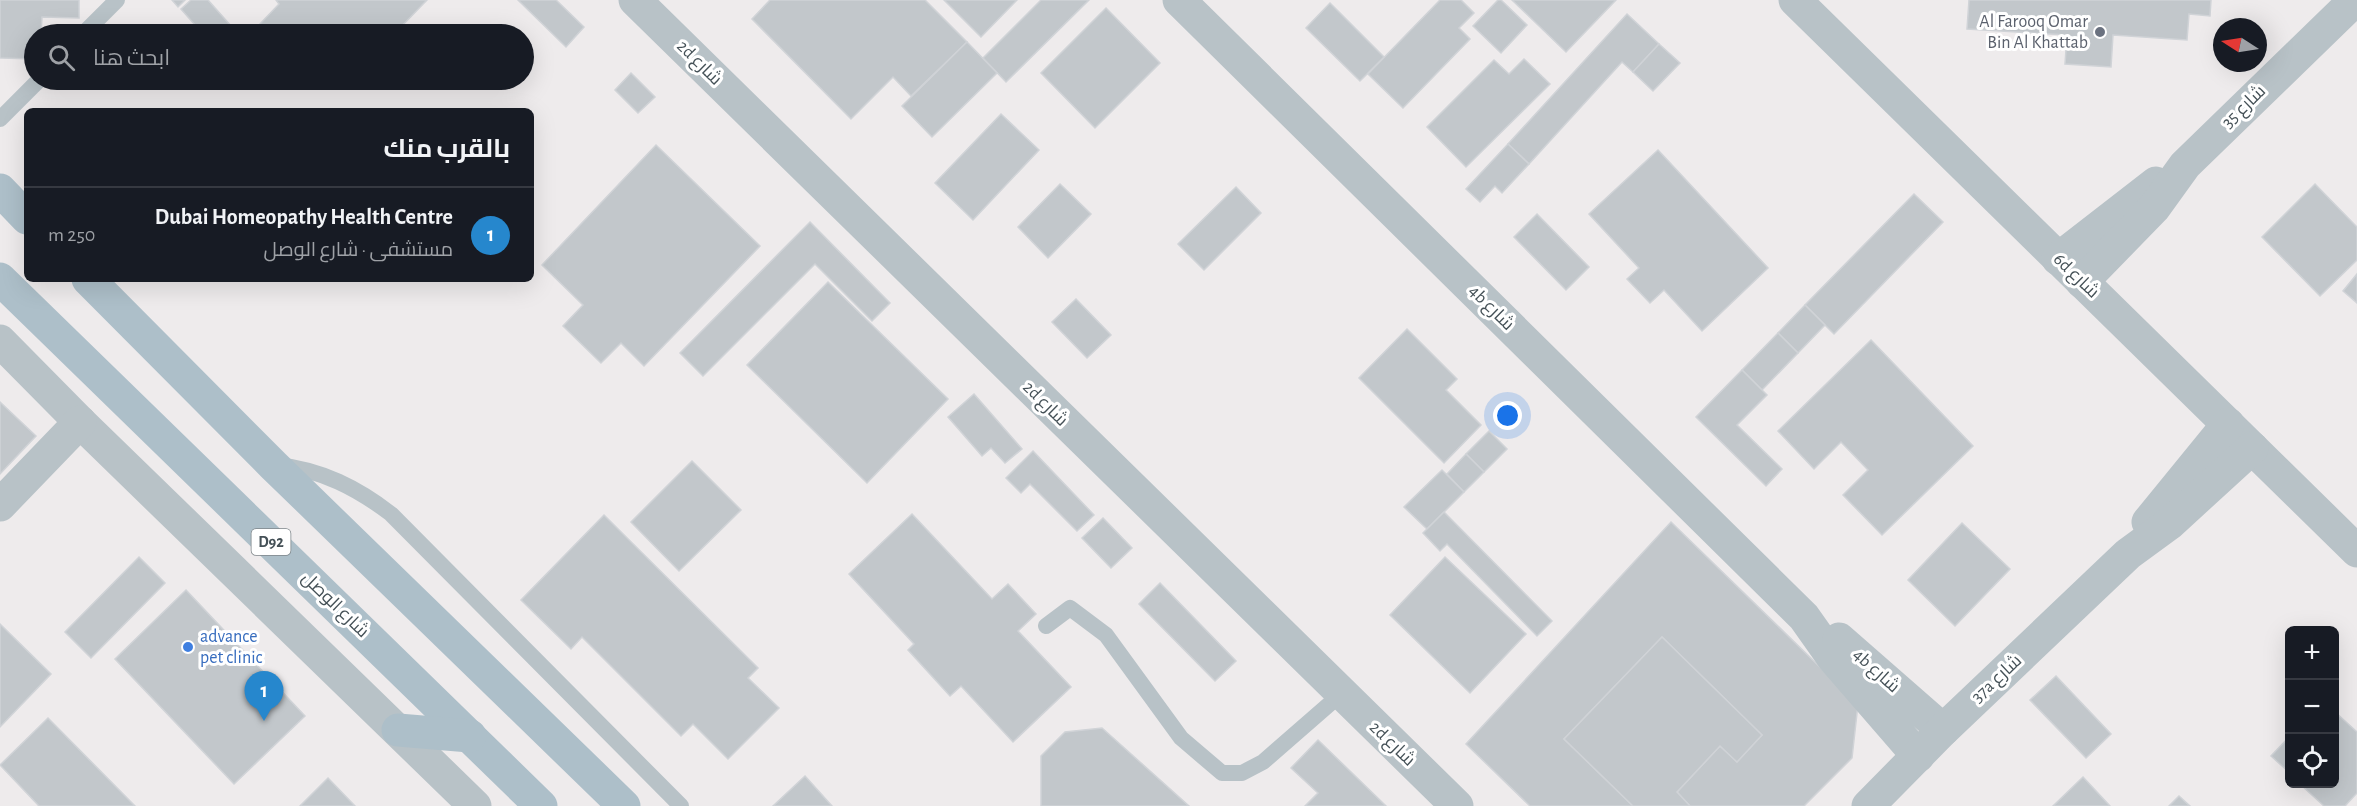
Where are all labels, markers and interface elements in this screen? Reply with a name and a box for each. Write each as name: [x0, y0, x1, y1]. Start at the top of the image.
place label: Al Farooq Omar Bin Al Khattab: [1979, 13, 2088, 52]
north arrow: [2213, 18, 2267, 72]
search box: [24, 24, 534, 90]
marker: Al Farooq Omar Bin Al Khattab: [2093, 25, 2107, 39]
street label: 2d شارع: [672, 36, 726, 90]
icon: search: [45, 41, 78, 74]
text: ابحث هنا: [93, 47, 170, 69]
street label: شارع 35: [2218, 81, 2271, 133]
text: بالقرب منك: [383, 136, 510, 162]
text: Dubai Homeopathy Health Centre: [155, 206, 453, 228]
text: 250 m: [48, 225, 95, 245]
text: 1: [487, 225, 494, 245]
text: مستشفى · شارع الوصل: [263, 240, 453, 260]
street label: 6d شارع: [2048, 249, 2103, 303]
street label: 4b شارع: [1464, 281, 1518, 335]
street label: 2d شارع: [1018, 377, 1072, 431]
your location: [1493, 401, 1522, 430]
road number: D92: [252, 529, 290, 555]
street label: شارع الوصل: [297, 568, 373, 643]
map controls: [2285, 626, 2339, 788]
button: +: [2285, 626, 2339, 680]
place label: advance pet clinic: [200, 628, 263, 667]
marker: advance pet clinic: [181, 640, 195, 654]
street label: 4b شارع: [1848, 645, 1903, 698]
street label: 37a شارع: [1968, 651, 2027, 708]
pin: 1: [244, 672, 284, 721]
button: −: [2285, 680, 2339, 734]
street label: 2d شارع: [1364, 718, 1419, 771]
button: locate: [2285, 734, 2339, 788]

